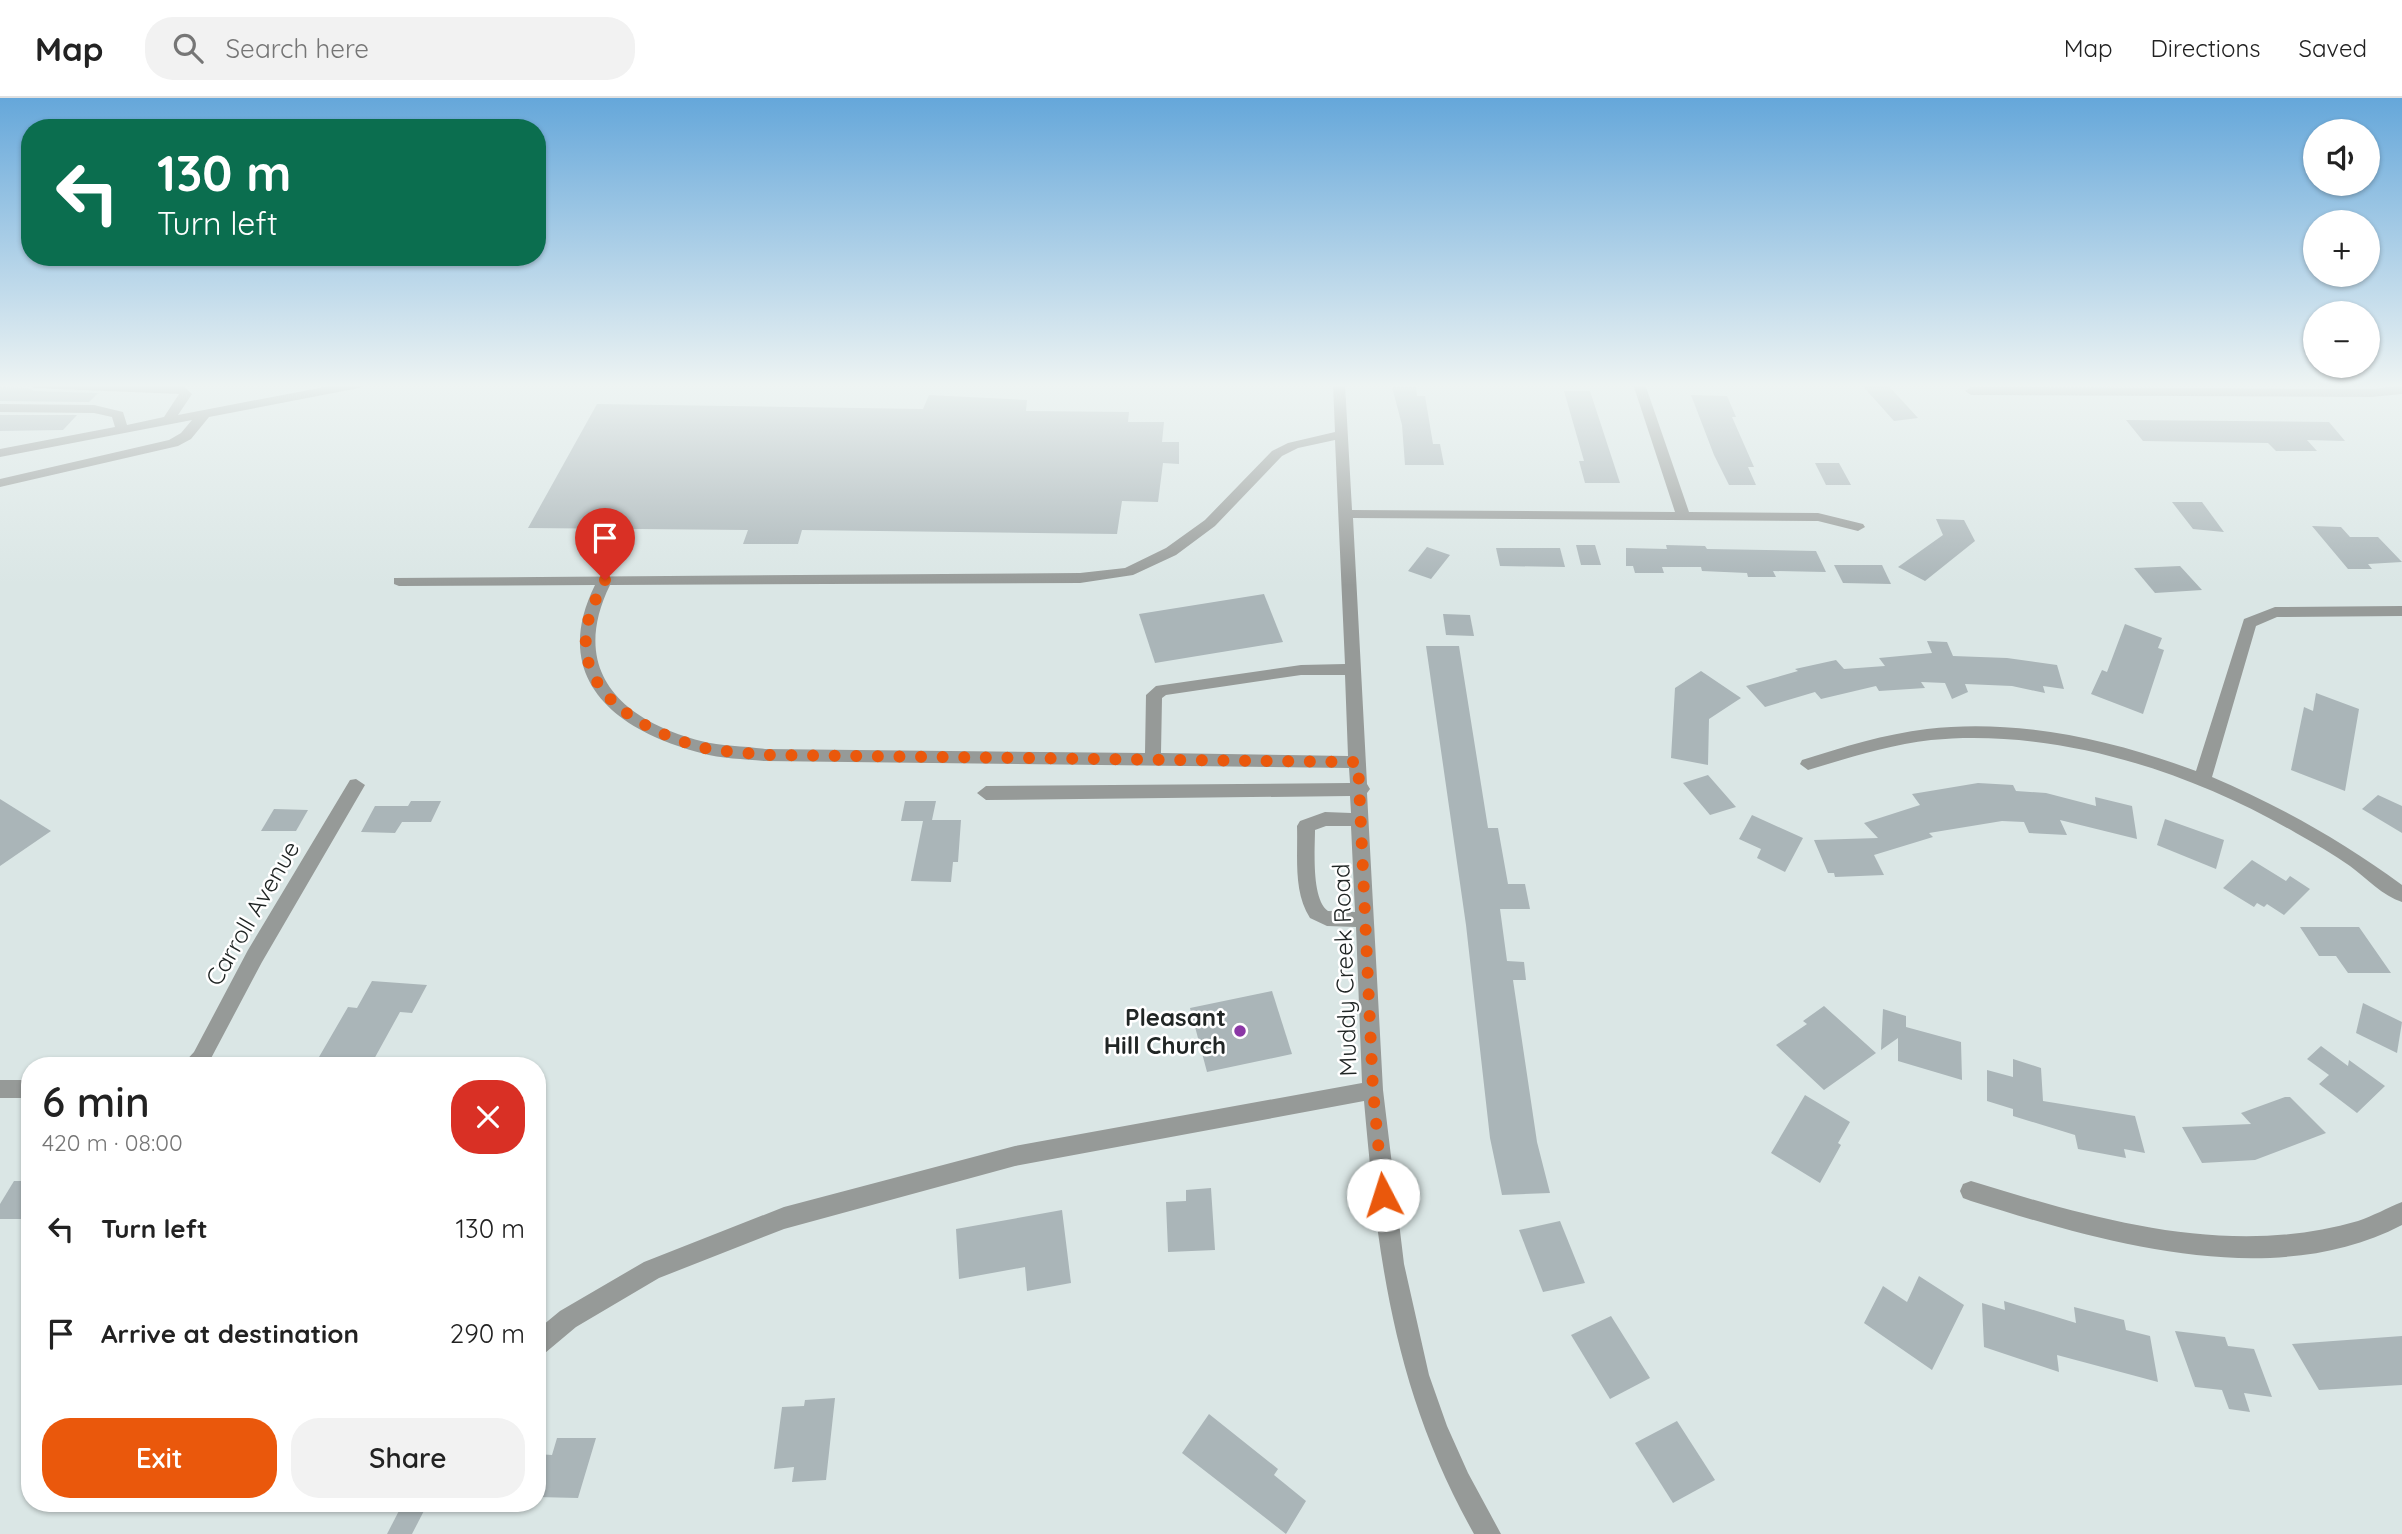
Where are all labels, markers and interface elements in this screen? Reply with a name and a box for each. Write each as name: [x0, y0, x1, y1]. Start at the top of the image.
search box: [145, 17, 635, 80]
text: Map: [35, 28, 103, 69]
icon: search: [169, 29, 207, 67]
text: Search here: [225, 32, 369, 65]
text: Map: [2064, 33, 2113, 63]
text: Directions: [2151, 33, 2261, 63]
text: Saved: [2299, 33, 2367, 63]
map controls: [2303, 119, 2380, 378]
button: sound: [2303, 119, 2380, 196]
text: 130 m: [157, 142, 291, 203]
icon: left: [42, 147, 133, 238]
text: Turn left: [157, 203, 278, 243]
button: +: [2303, 210, 2380, 287]
button: −: [2303, 301, 2380, 378]
pin: [575, 508, 635, 580]
icon: arrive: [586, 519, 624, 557]
street label: Carroll Avenue: [198, 835, 306, 991]
street label: Muddy Creek Road: [1325, 863, 1363, 1077]
place label: Pleasant Hill Church: [1104, 1002, 1226, 1060]
marker: Pleasant Hill Church: [1232, 1023, 1248, 1039]
text: 6 min: [42, 1075, 150, 1128]
button: close: [451, 1080, 525, 1154]
text: 420 m · 08:00: [42, 1128, 183, 1157]
position arrow: [1346, 1158, 1420, 1232]
icon: left: [42, 1210, 80, 1248]
text: Turn left: [101, 1212, 208, 1245]
text: 130 m: [455, 1212, 525, 1245]
icon: arrive: [42, 1315, 80, 1353]
text: Arrive at destination: [101, 1317, 359, 1350]
text: 290 m: [450, 1317, 525, 1350]
button: Exit: [42, 1418, 277, 1498]
button: Share: [291, 1418, 525, 1498]

